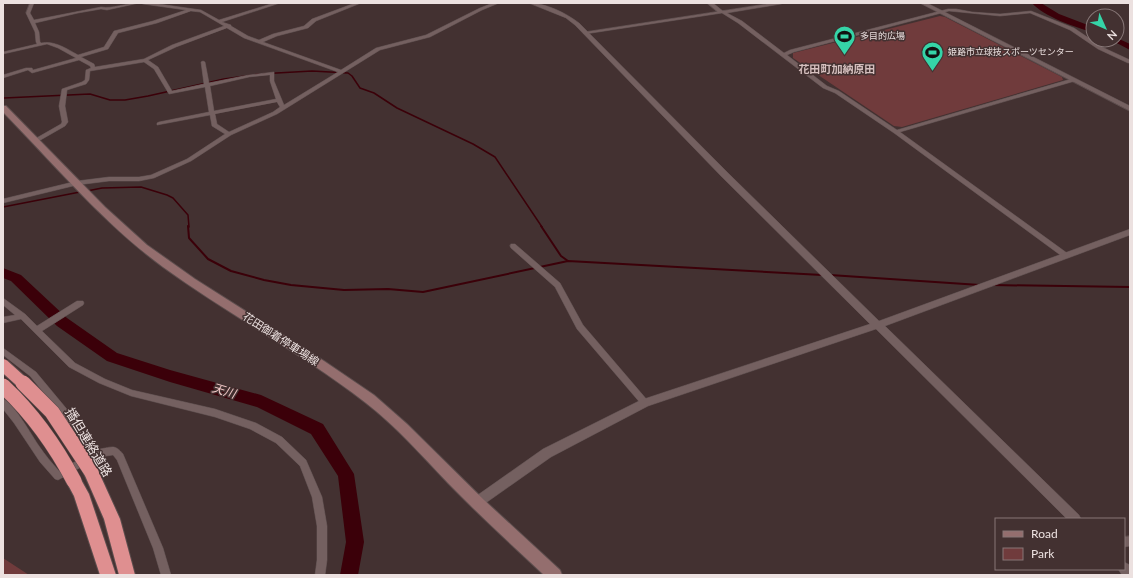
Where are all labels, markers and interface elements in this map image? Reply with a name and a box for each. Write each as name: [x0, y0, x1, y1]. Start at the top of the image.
north arrow: [1085, 8, 1125, 48]
sports icon: 多目的広場: [832, 23, 858, 56]
text: N: [1105, 28, 1120, 43]
place label: 多目的広場: [860, 30, 905, 41]
sports icon: 姫路市立球技スポーツセンター: [919, 39, 945, 72]
place label: 姫路市立球技スポーツセンター: [948, 46, 1074, 57]
district label: 花田町加納原田: [799, 62, 876, 75]
street label: 花田御着停車場線: [241, 309, 322, 368]
water label: 天川: [210, 380, 240, 402]
street label: 播但連絡道路: [62, 404, 116, 480]
legend: [995, 518, 1125, 570]
text: Road: [1031, 526, 1058, 541]
text: Park: [1031, 546, 1055, 561]

